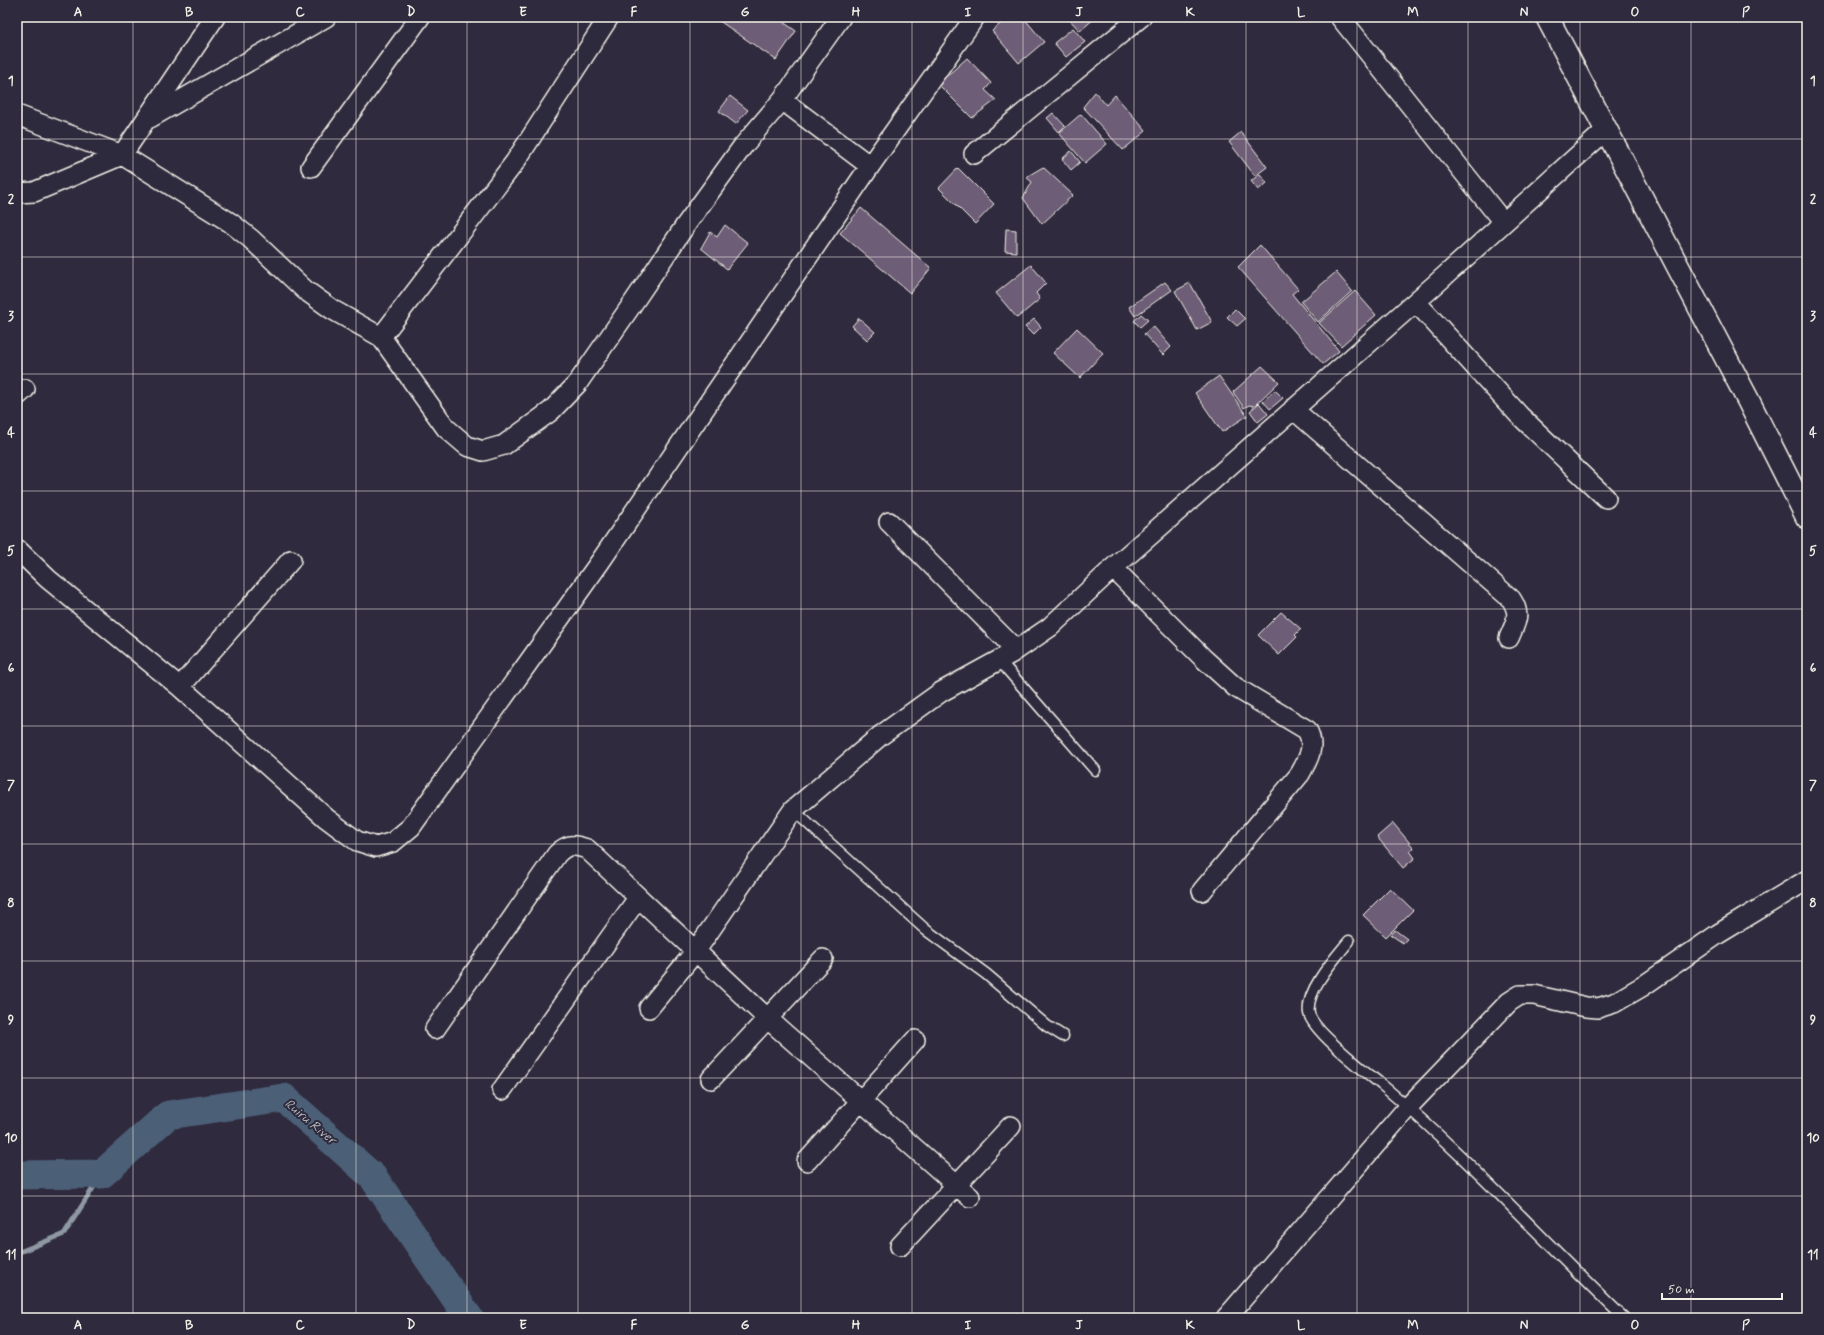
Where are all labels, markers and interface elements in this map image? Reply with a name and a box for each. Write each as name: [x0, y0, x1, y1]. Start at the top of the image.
text: A: [74, 4, 82, 21]
text: B: [185, 4, 194, 21]
text: C: [295, 4, 305, 21]
text: D: [407, 4, 416, 21]
text: E: [519, 4, 527, 21]
text: F: [631, 4, 638, 21]
text: G: [741, 4, 750, 21]
text: H: [852, 4, 861, 21]
text: I: [965, 4, 972, 21]
text: J: [1075, 4, 1083, 21]
text: K: [1185, 4, 1195, 21]
text: L: [1297, 4, 1306, 21]
text: M: [1407, 4, 1419, 21]
text: N: [1520, 4, 1529, 21]
text: O: [1631, 4, 1640, 21]
text: P: [1742, 4, 1750, 21]
text: 1: [8, 73, 14, 90]
text: 1: [1810, 73, 1816, 90]
text: 2: [8, 191, 15, 208]
text: 2: [1810, 191, 1817, 208]
text: 3: [8, 308, 14, 325]
text: 3: [1810, 308, 1816, 325]
text: 4: [7, 425, 15, 442]
text: 4: [1809, 425, 1817, 442]
text: 5: [7, 543, 15, 560]
text: 5: [1809, 543, 1817, 560]
text: 6: [8, 660, 15, 677]
text: 6: [1810, 660, 1817, 677]
text: 7: [7, 777, 15, 794]
text: 7: [1809, 777, 1817, 794]
text: 8: [7, 895, 15, 912]
text: 8: [1809, 895, 1817, 912]
text: 9: [8, 1012, 15, 1029]
text: 9: [1810, 1012, 1817, 1029]
water label: Ruiru River: [281, 1096, 340, 1150]
text: 10: [4, 1130, 18, 1147]
text: 10: [1806, 1130, 1820, 1147]
text: 11: [5, 1247, 17, 1264]
text: 11: [1807, 1247, 1819, 1264]
scale bar: [1662, 1275, 1782, 1301]
text: 50 m: [1668, 1282, 1695, 1298]
text: A: [74, 1317, 82, 1334]
text: B: [185, 1317, 194, 1334]
text: C: [295, 1317, 305, 1334]
text: D: [407, 1317, 416, 1334]
text: E: [519, 1317, 527, 1334]
text: F: [631, 1317, 638, 1334]
text: G: [741, 1317, 750, 1334]
text: H: [852, 1317, 861, 1334]
text: I: [965, 1317, 972, 1334]
text: J: [1075, 1317, 1083, 1334]
text: K: [1185, 1317, 1195, 1334]
text: L: [1297, 1317, 1306, 1334]
text: M: [1407, 1317, 1419, 1334]
text: N: [1520, 1317, 1529, 1334]
text: O: [1631, 1317, 1640, 1334]
text: P: [1742, 1317, 1750, 1334]

